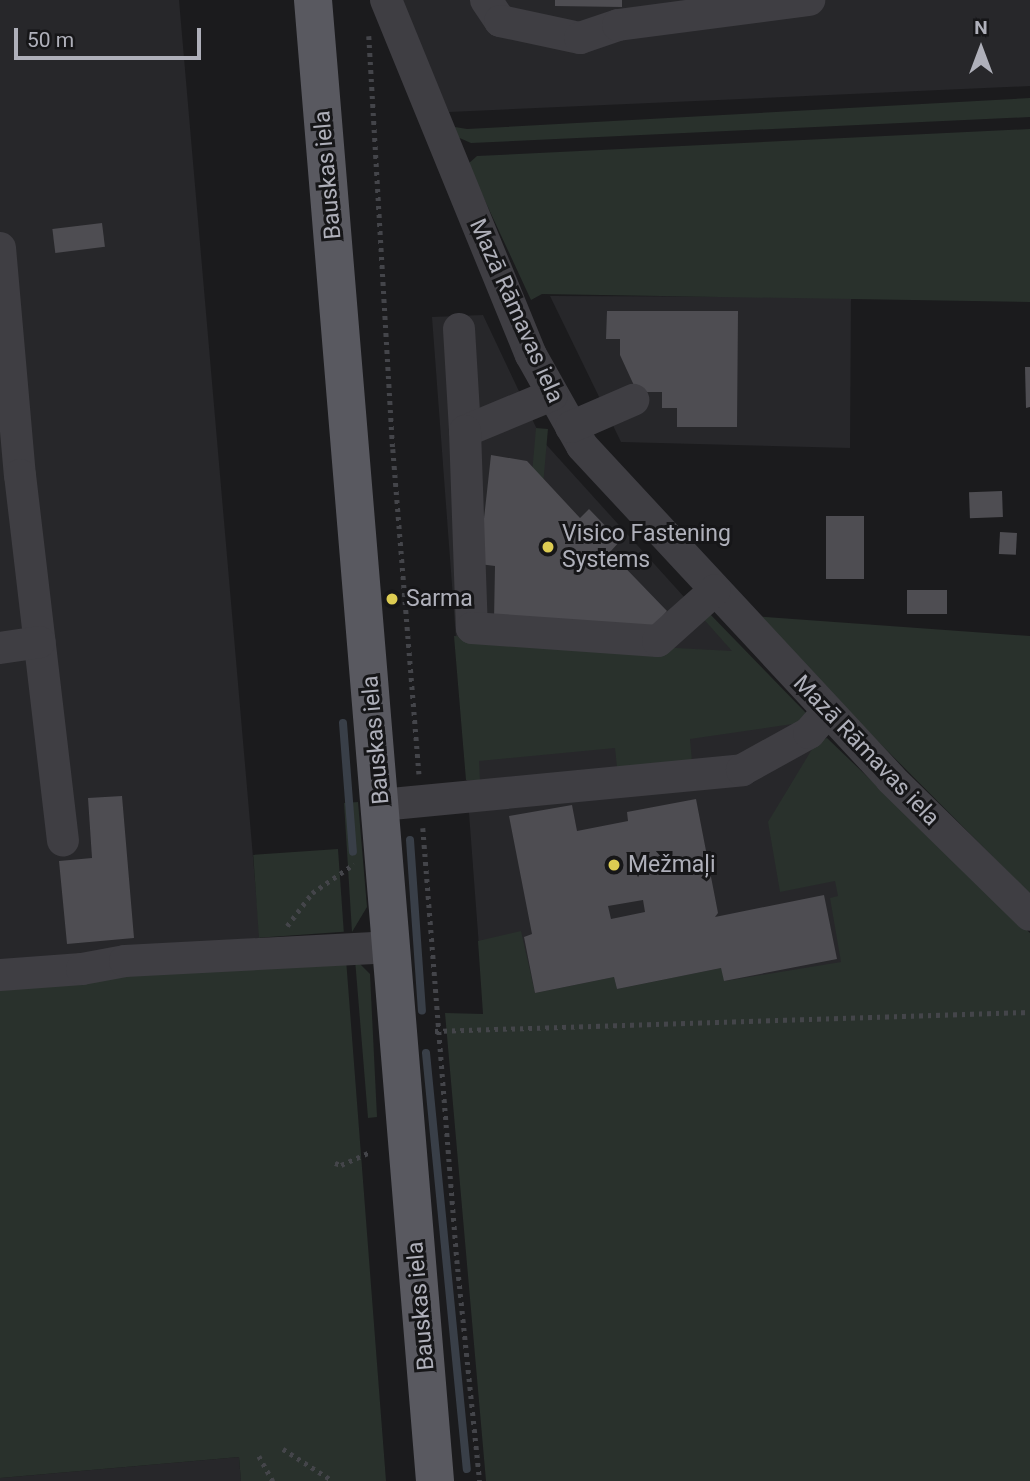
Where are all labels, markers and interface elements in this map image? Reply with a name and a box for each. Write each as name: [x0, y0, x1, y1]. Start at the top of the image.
scale bar: [18, 14, 205, 58]
north arrow: [946, 14, 1016, 84]
text: N: [974, 16, 988, 39]
text: 50 m: [27, 28, 74, 52]
street label: Bauskas iela: [309, 110, 347, 240]
street label: Mazā Rāmavas iela: [463, 215, 569, 407]
place label: Visico Fastening Systems: [562, 520, 731, 574]
marker: Visico Fastening Systems: [540, 539, 556, 555]
place label: Sarma: [406, 585, 473, 613]
marker: Sarma: [384, 591, 400, 607]
street label: Mazā Rāmavas iela: [787, 670, 945, 832]
street label: Bauskas iela: [357, 675, 395, 805]
place label: Mežmaļi: [628, 851, 716, 879]
marker: Mežmaļi: [606, 857, 622, 873]
street label: Bauskas iela: [402, 1241, 440, 1371]

